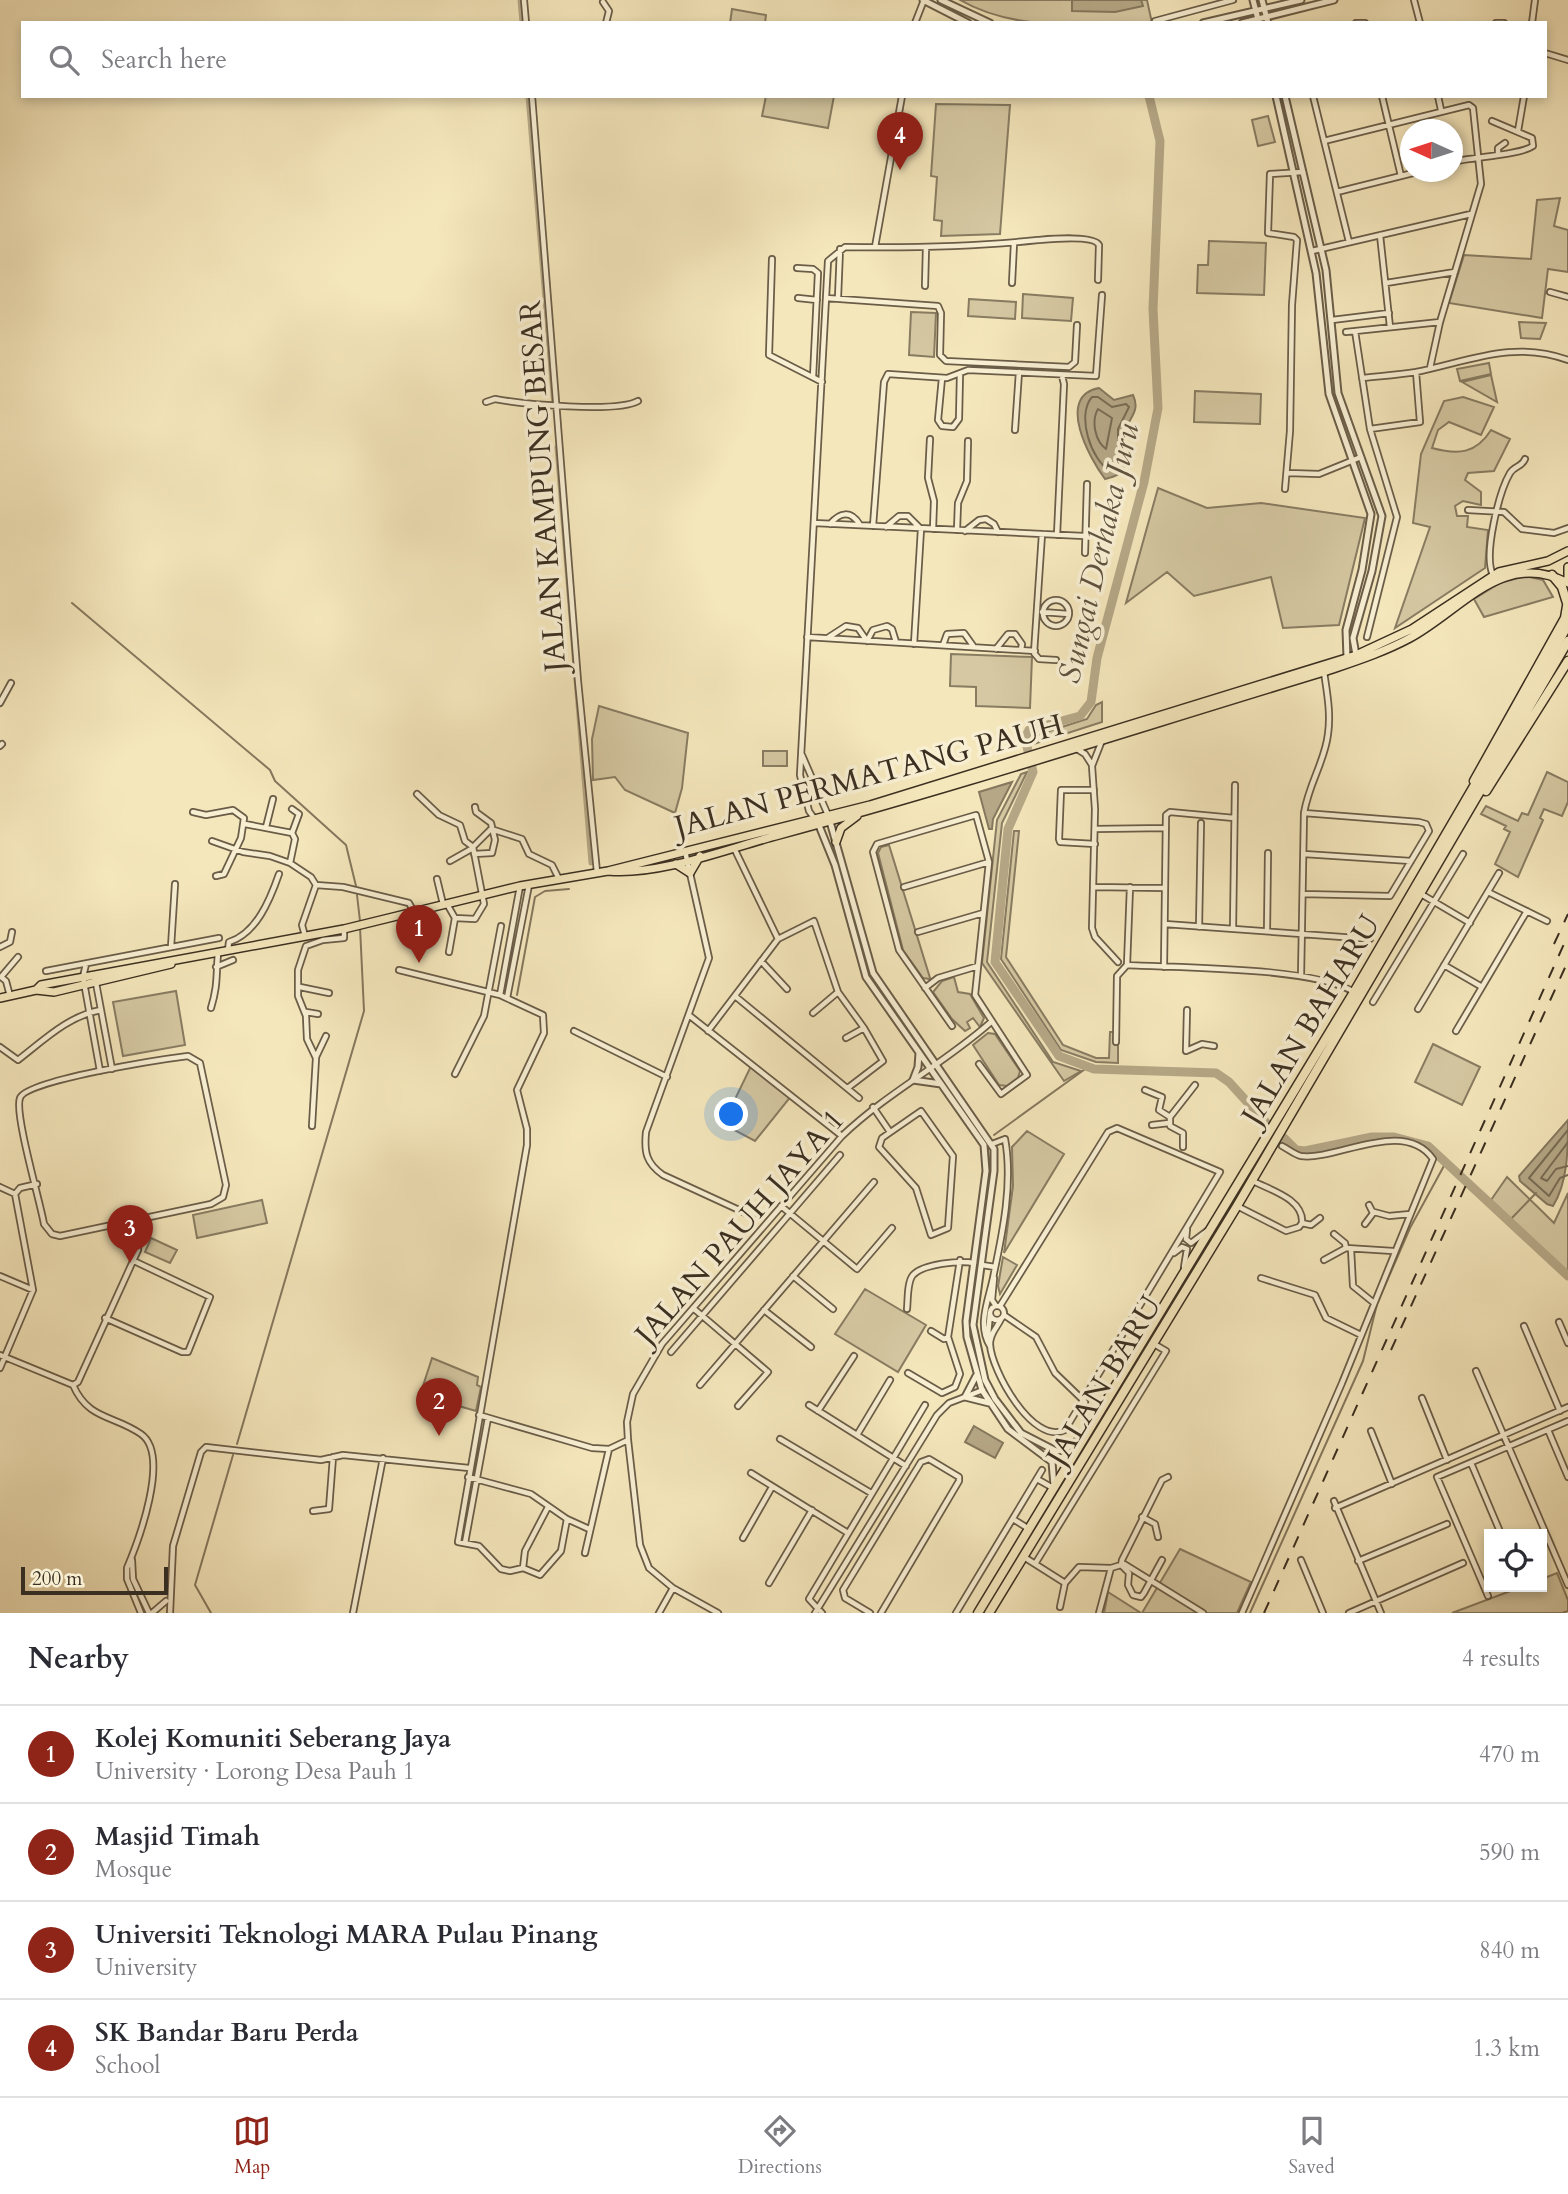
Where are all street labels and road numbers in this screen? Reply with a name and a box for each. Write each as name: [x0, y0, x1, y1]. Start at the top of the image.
street label: JALAN KAMPUNG BESAR: [510, 299, 577, 677]
street label: JALAN PERMATANG PAUH: [666, 704, 1068, 849]
street label: JALAN BAHARU: [1230, 907, 1390, 1136]
street label: JALAN PAUH JAYA 1: [624, 1100, 854, 1357]
street label: JALAN BARU: [1035, 1288, 1171, 1477]

